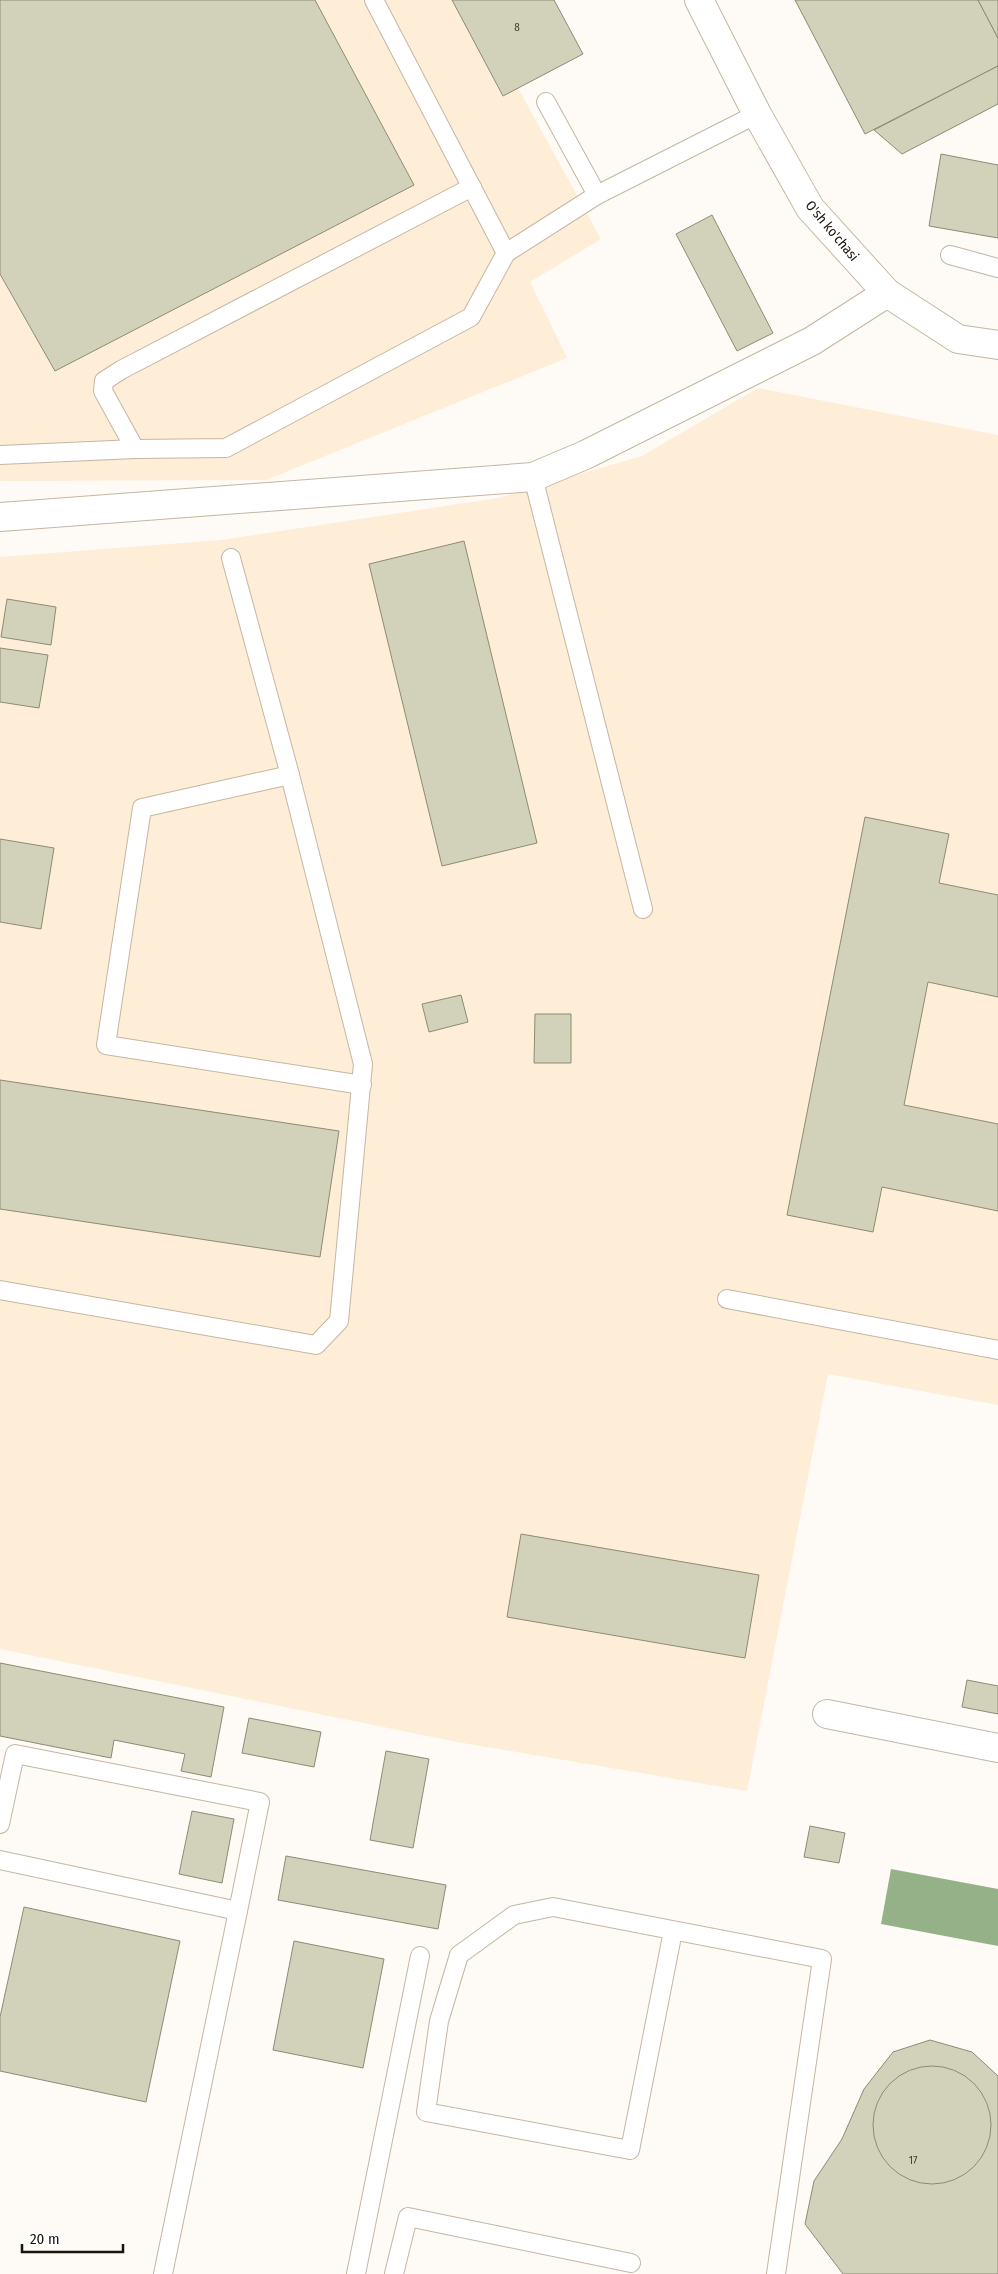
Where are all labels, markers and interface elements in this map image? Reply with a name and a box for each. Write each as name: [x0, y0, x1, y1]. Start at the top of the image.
house number: 8: [514, 21, 520, 34]
street label: O'sh ko'chasi: [802, 197, 862, 265]
house number: 17: [909, 2154, 918, 2167]
scale bar: [22, 2222, 124, 2254]
text: 20 m: [30, 2230, 60, 2248]

